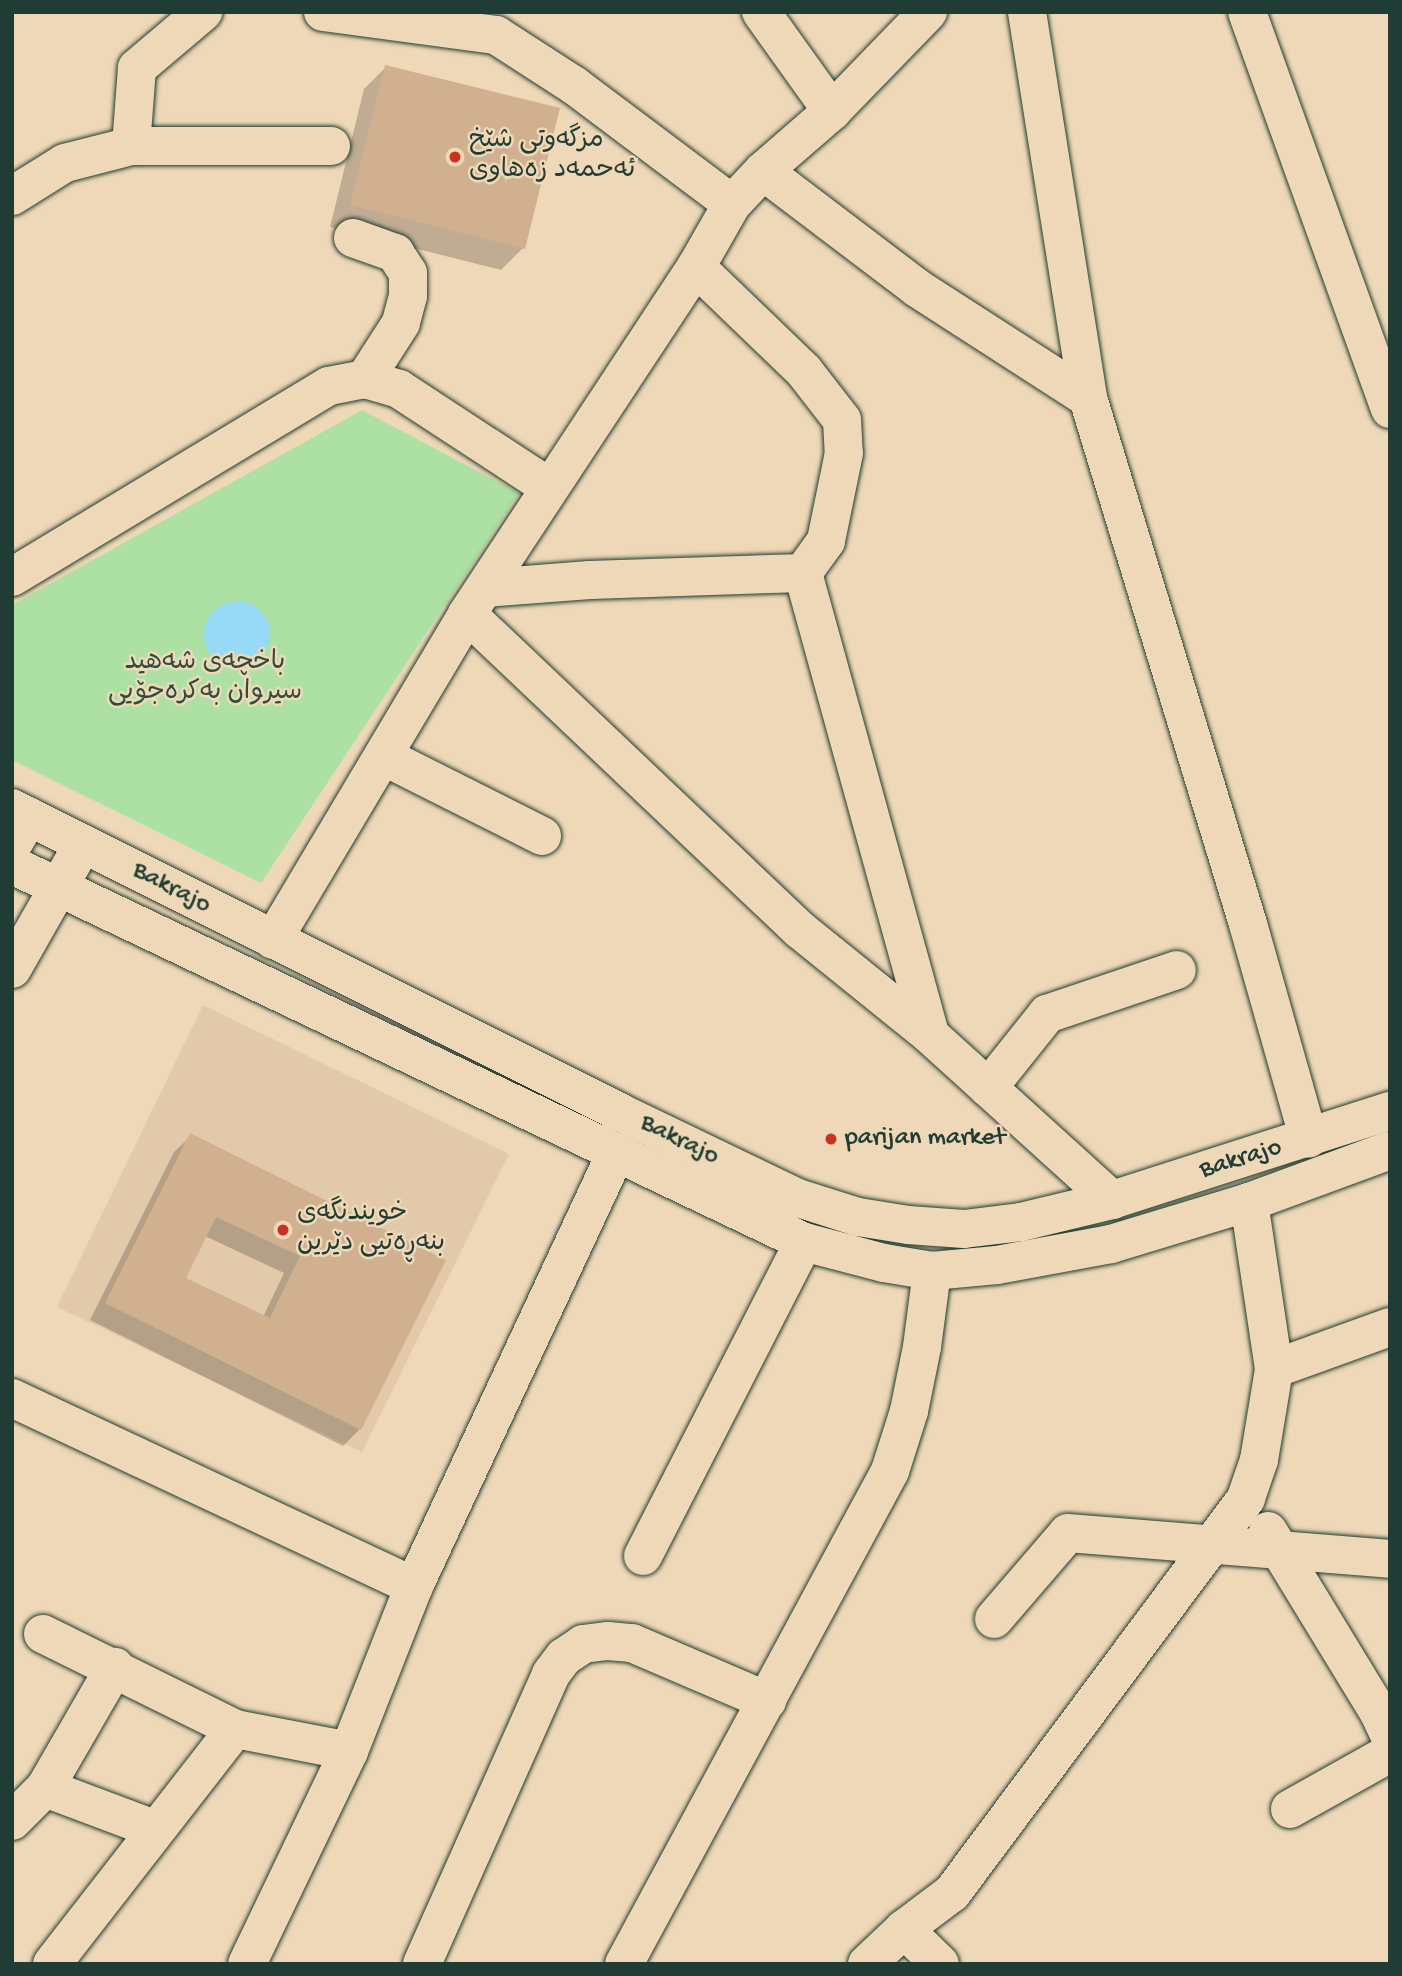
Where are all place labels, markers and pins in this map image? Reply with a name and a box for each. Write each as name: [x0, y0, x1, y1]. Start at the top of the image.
place label: مزگەوتی شێخ ئەحمەد زەهاوی: [469, 126, 635, 188]
marker: مزگەوتی شێخ ئەحمەد زەهاوی: [447, 149, 463, 165]
place label: parijan market: [845, 1123, 1005, 1155]
marker: parijan market: [823, 1131, 839, 1147]
place label: خویندنگەی بنەڕەتیی دێرین: [297, 1199, 445, 1260]
marker: خویندنگەی بنەڕەتیی دێرین: [275, 1222, 291, 1238]

